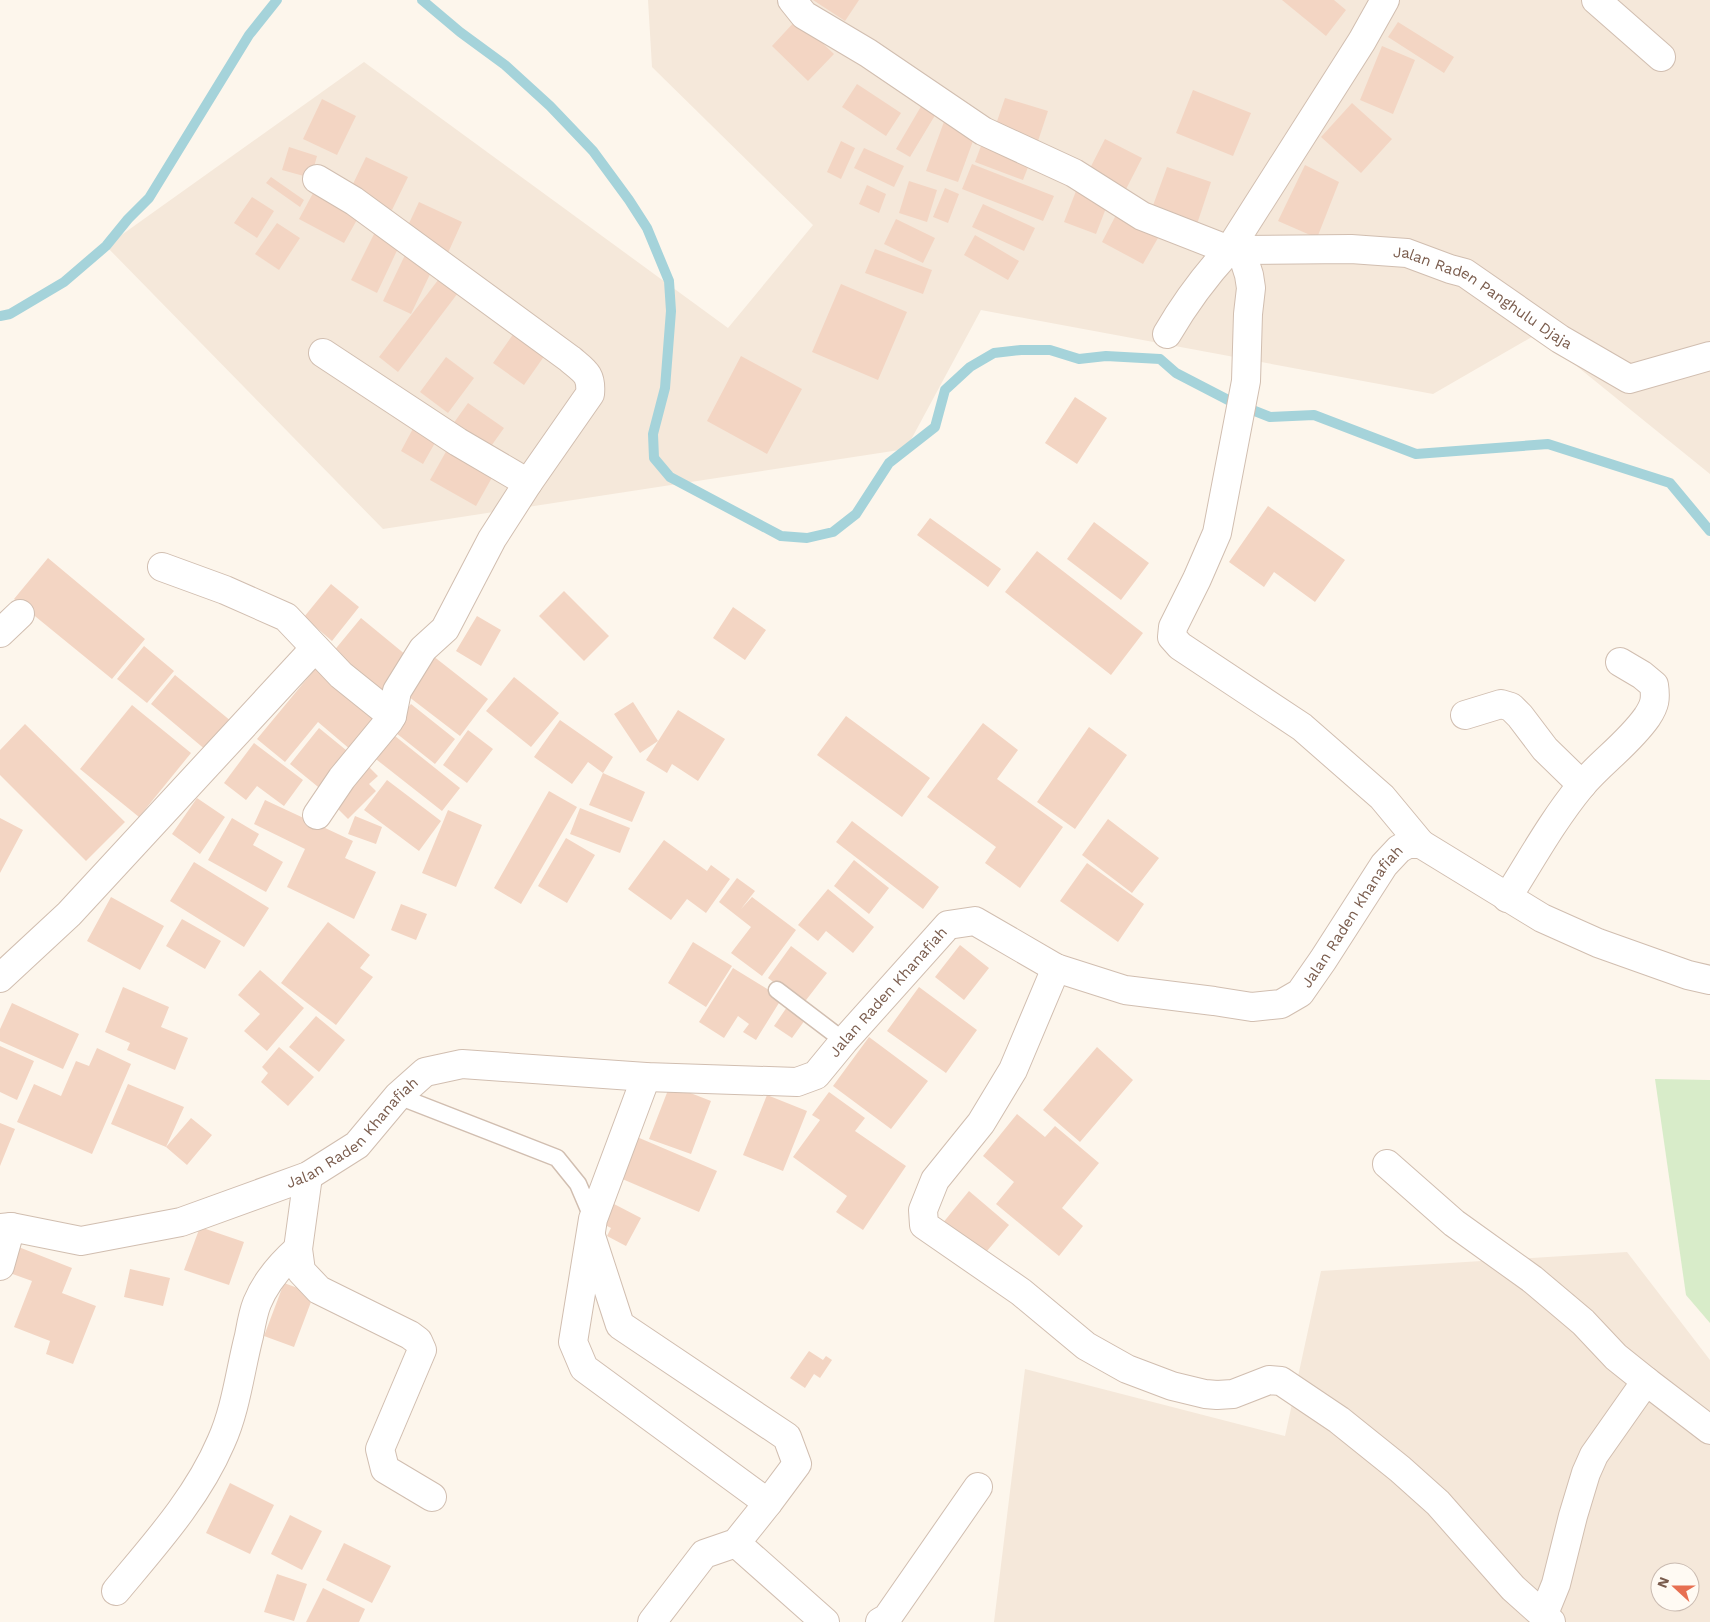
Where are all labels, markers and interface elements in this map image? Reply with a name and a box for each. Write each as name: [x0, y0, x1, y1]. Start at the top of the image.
street label: Jalan Raden Panghulu Djaja: [1393, 243, 1576, 353]
street label: Jalan Raden Khanafiah: [1297, 842, 1407, 991]
street label: Jalan Raden Khanafiah: [826, 923, 951, 1061]
street label: Jalan Raden Khanafiah: [284, 1073, 422, 1192]
north arrow: [1650, 1562, 1700, 1612]
text: N: [1654, 1575, 1672, 1590]

